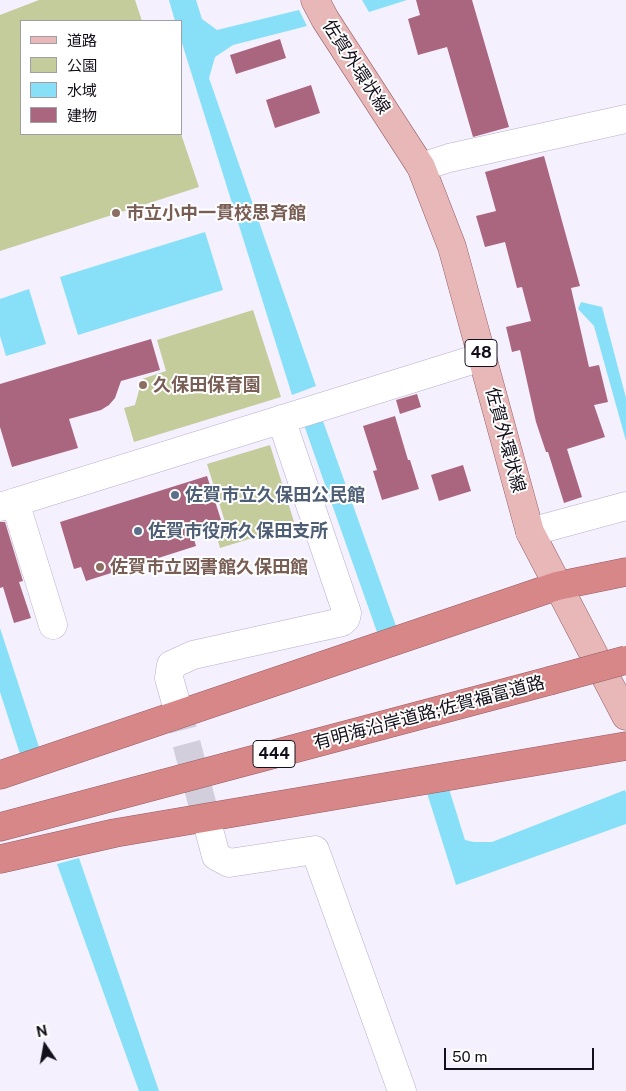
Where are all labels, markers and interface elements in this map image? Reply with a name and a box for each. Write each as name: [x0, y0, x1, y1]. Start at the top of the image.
street label: 佐賀外環状線: [318, 16, 394, 118]
legend: [20, 20, 182, 135]
text: 道路: [67, 32, 97, 49]
text: 公園: [67, 57, 97, 74]
text: 水域: [67, 82, 97, 99]
text: 建物: [67, 107, 97, 124]
place label: 市立小中一貫校思斉館: [126, 202, 306, 224]
marker: 市立小中一貫校思斉館: [110, 207, 122, 219]
road number: 48: [465, 339, 497, 366]
place label: 久保田保育園: [153, 374, 261, 396]
marker: 久保田保育園: [137, 379, 149, 391]
street label: 佐賀外環状線: [481, 385, 529, 495]
place label: 佐賀市立久保田公民館: [185, 484, 365, 506]
marker: 佐賀市立久保田公民館: [169, 489, 181, 501]
place label: 佐賀市役所久保田支所: [148, 520, 328, 542]
marker: 佐賀市役所久保田支所: [132, 525, 144, 537]
place label: 佐賀市立図書館久保田館: [110, 556, 308, 578]
marker: 佐賀市立図書館久保田館: [94, 561, 106, 573]
street label: 有明海沿岸道路;佐賀福富道路: [311, 672, 547, 754]
road number: 444: [253, 741, 295, 768]
north arrow: [20, 1021, 70, 1071]
text: N: [35, 1022, 49, 1040]
scale bar: [446, 1038, 596, 1070]
text: 50 m: [452, 1048, 487, 1065]

